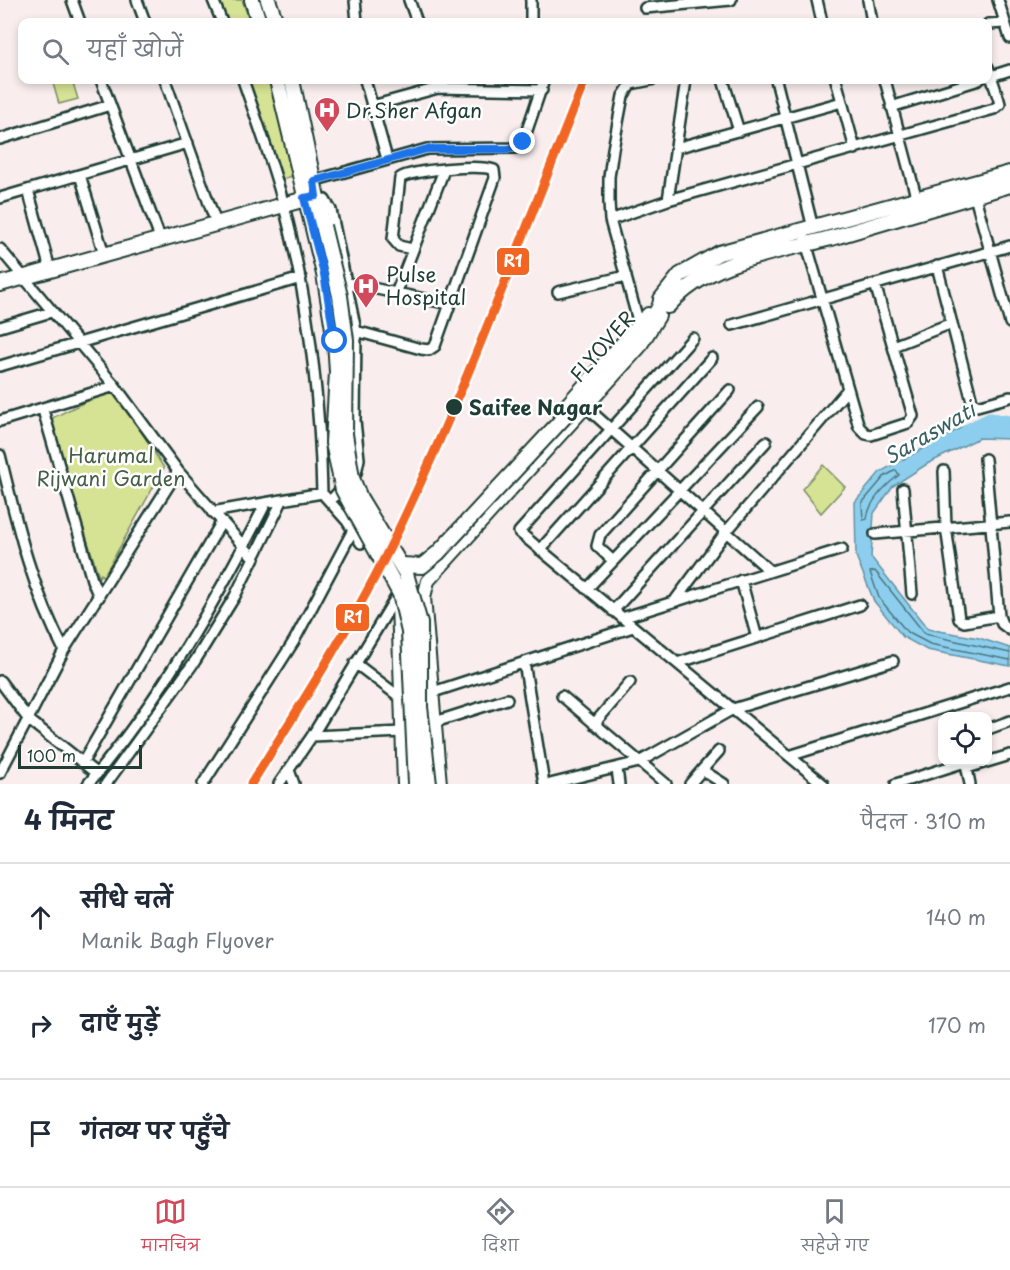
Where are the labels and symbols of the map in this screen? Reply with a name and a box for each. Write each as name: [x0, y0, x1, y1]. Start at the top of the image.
hospital icon: Dr.Sher Afgan: [312, 95, 342, 133]
place label: Dr.Sher Afgan: [346, 95, 482, 125]
route end: [509, 128, 535, 154]
line badge: R1: [496, 247, 530, 276]
text: R1: [504, 248, 523, 272]
place label: Pulse Hospital: [386, 259, 466, 312]
hospital icon: Pulse Hospital: [351, 271, 381, 309]
street label: FLYOVER: [562, 304, 642, 388]
route start: [321, 327, 347, 353]
water label: Saraswati: [877, 391, 983, 471]
place label: Saifee Nagar: [469, 392, 603, 422]
marker: Saifee Nagar: [444, 397, 464, 417]
park label: Harumal Rijwani Garden: [37, 440, 185, 493]
line badge: R1: [335, 603, 370, 632]
text: R1: [344, 604, 363, 628]
scale bar: [18, 742, 142, 770]

